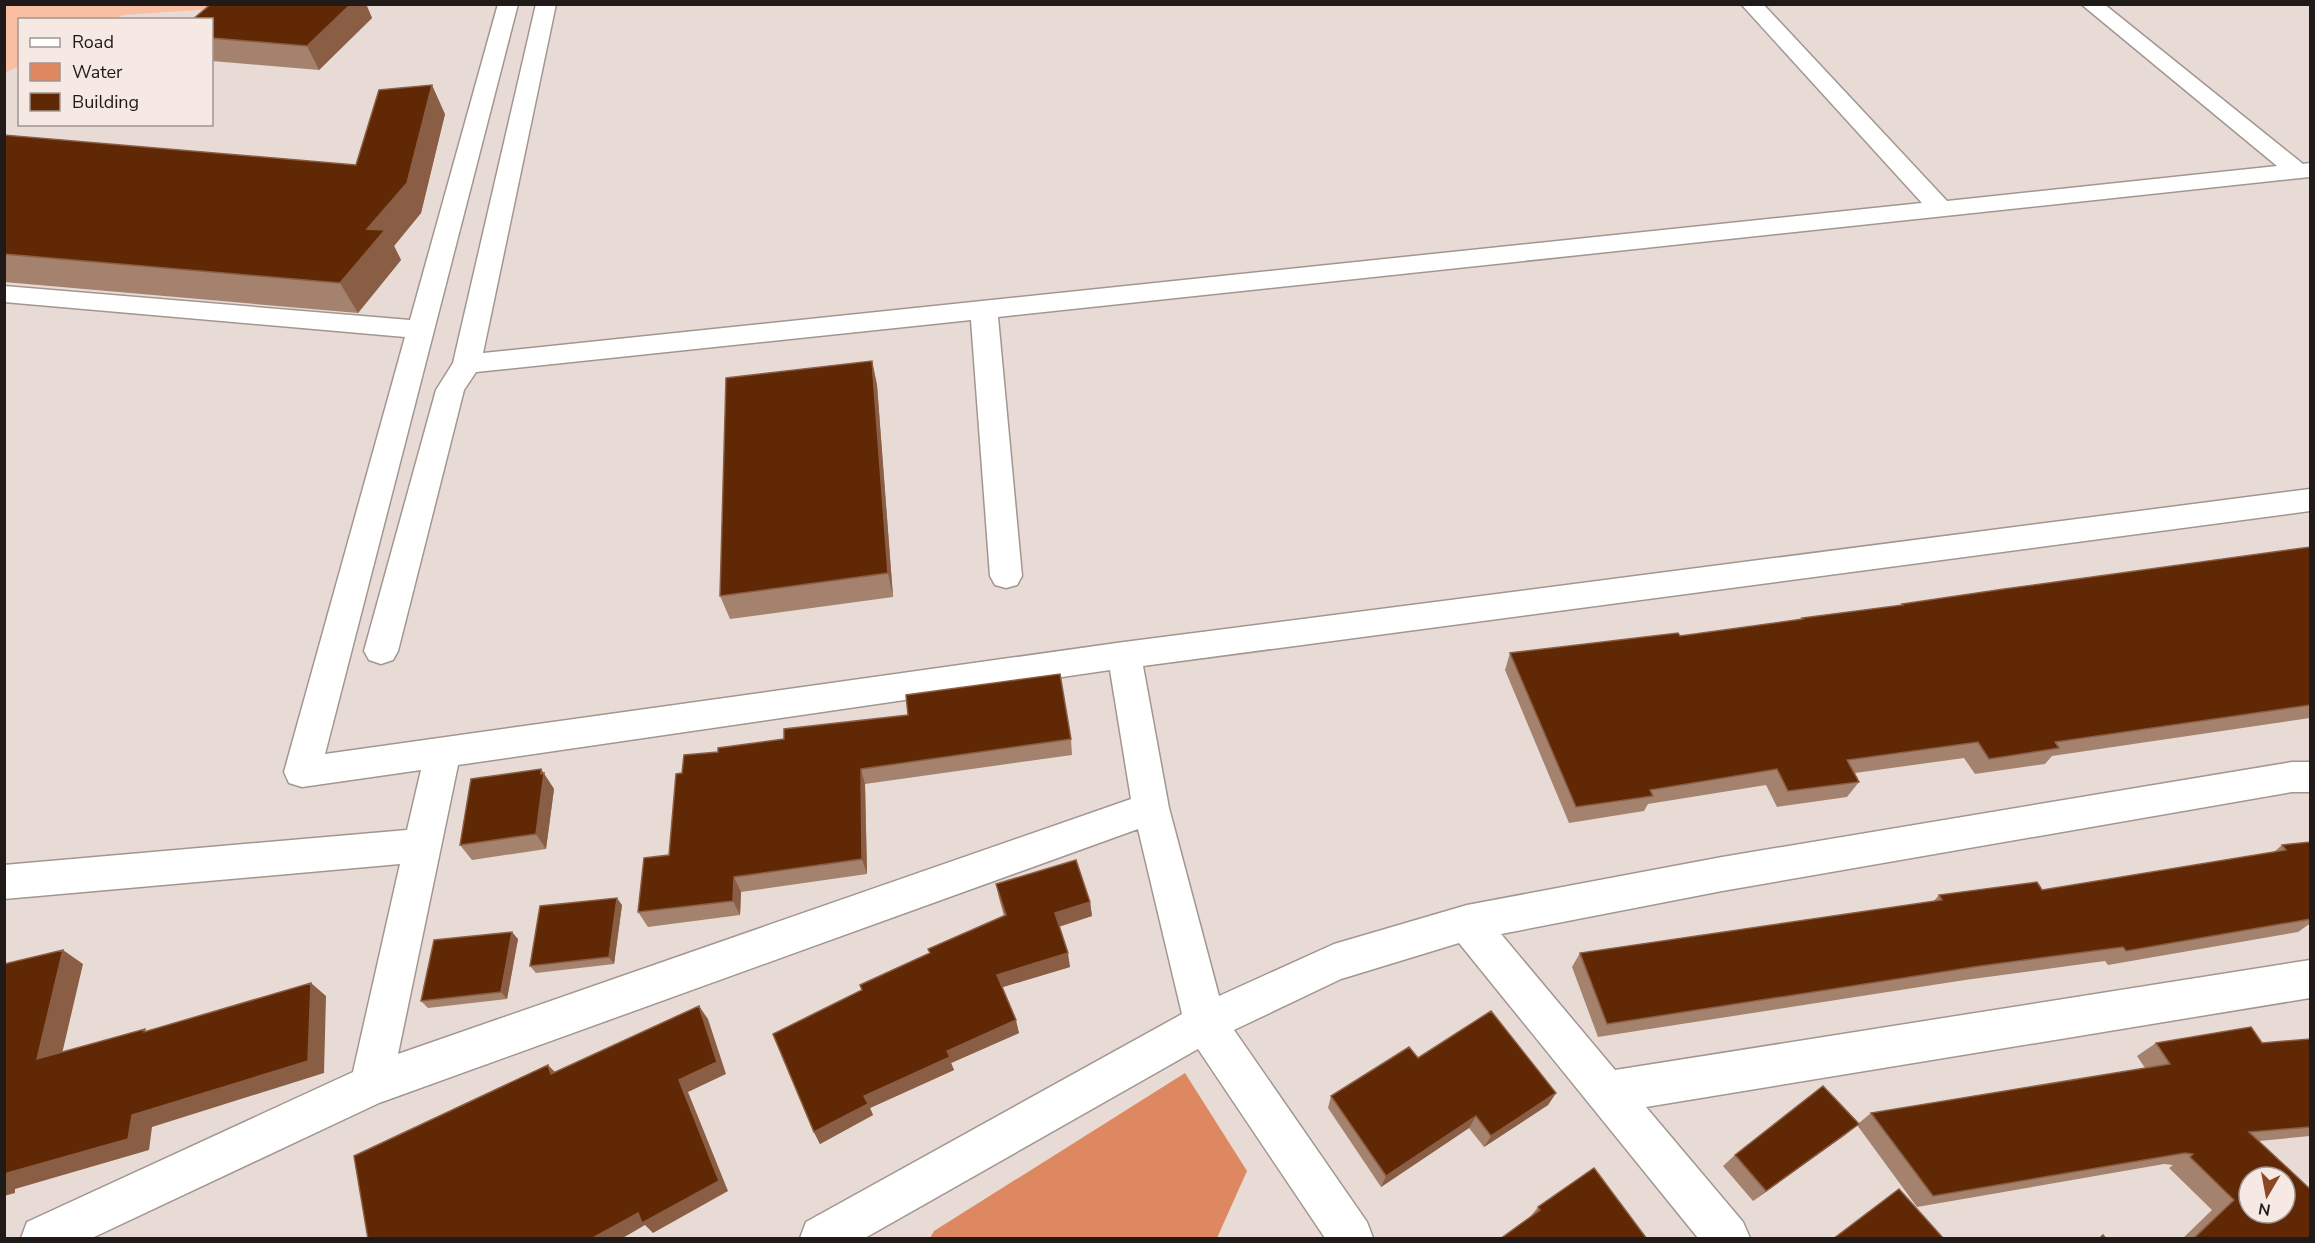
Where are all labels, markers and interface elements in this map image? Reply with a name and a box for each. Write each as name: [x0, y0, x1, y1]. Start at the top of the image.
legend: [18, 18, 213, 126]
text: Road: [72, 30, 114, 54]
text: Water: [72, 60, 123, 84]
text: Building: [72, 90, 139, 114]
north arrow: [2237, 1165, 2297, 1225]
text: N: [2257, 1197, 2272, 1221]

